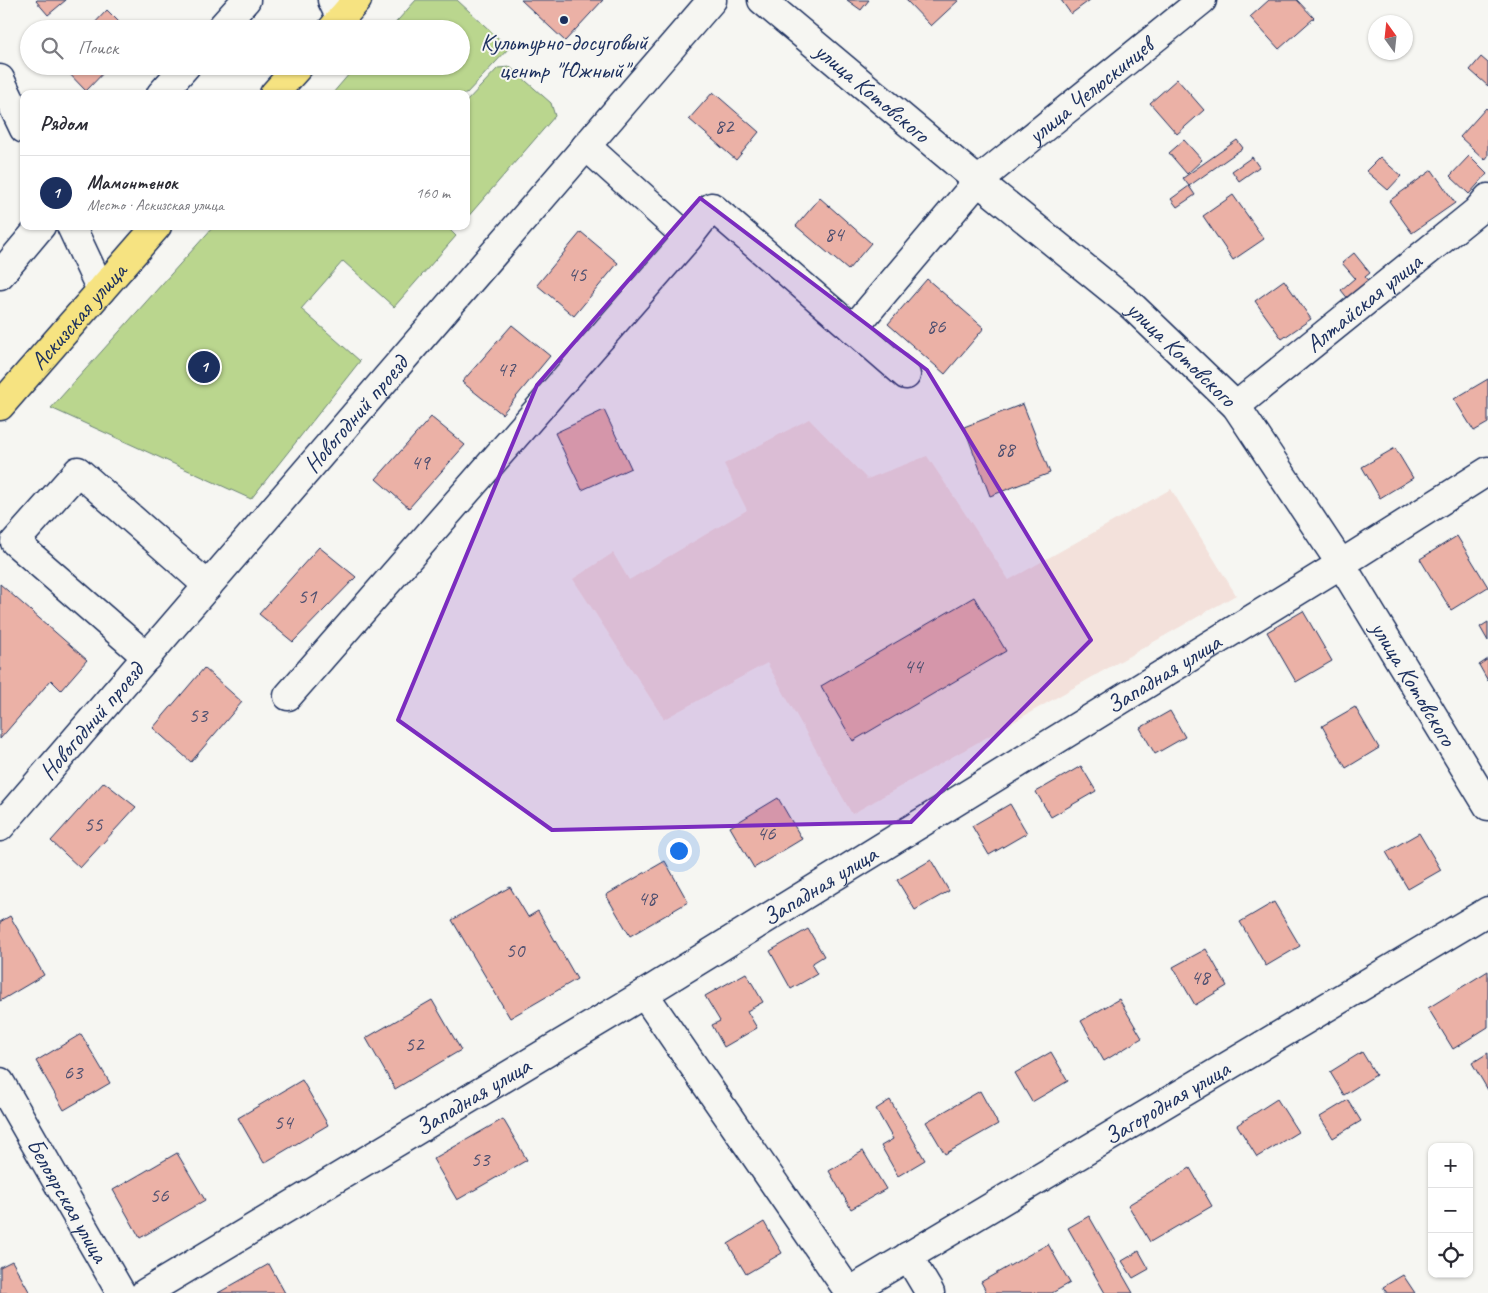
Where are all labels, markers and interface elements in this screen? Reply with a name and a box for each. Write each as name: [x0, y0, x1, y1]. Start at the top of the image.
marker: Культурно-досуговый центр "Южный": [558, 14, 570, 26]
north arrow: [1368, 15, 1413, 60]
search box: [20, 20, 470, 75]
place label: Культурно-досуговый центр "Южный": [481, 27, 649, 85]
street label: улица Челюскинцев: [1020, 28, 1162, 151]
icon: search: [38, 34, 66, 62]
street label: улица Котовского: [807, 34, 937, 150]
text: Поиск: [78, 36, 118, 60]
text: Рядом: [40, 110, 87, 136]
house number: 82: [715, 113, 735, 139]
text: Мамонтенок: [87, 171, 178, 195]
text: 1: [52, 183, 60, 203]
text: 160 m: [416, 183, 450, 203]
text: Место · Аскизская улица: [87, 195, 224, 215]
house number: 84: [825, 221, 846, 247]
street label: Алтайская улица: [1299, 246, 1429, 359]
street label: Аскизская улица: [23, 255, 134, 376]
house number: 45: [568, 261, 588, 287]
street label: улица Котовского: [1119, 293, 1244, 414]
house number: 86: [927, 313, 946, 339]
street label: Новогодний проезд: [297, 347, 416, 479]
pin: 1: [188, 348, 220, 386]
house number: 47: [497, 356, 517, 382]
house number: 88: [996, 436, 1017, 462]
house number: 49: [411, 449, 431, 475]
house number: 51: [298, 583, 318, 609]
street label: улица Котовского: [1363, 614, 1464, 753]
street label: Западная улица: [1100, 626, 1228, 720]
house number: 44: [904, 653, 925, 679]
street label: Новогодний проезд: [33, 654, 152, 786]
house number: 53: [189, 702, 209, 728]
house number: 55: [84, 811, 104, 837]
house number: 46: [757, 820, 776, 846]
your location: [666, 838, 692, 864]
street label: Западная улица: [757, 838, 884, 932]
house number: 48: [638, 885, 659, 911]
house number: 50: [506, 937, 526, 963]
house number: 48: [1191, 964, 1212, 990]
house number: 52: [405, 1031, 425, 1057]
street label: Западная улица: [409, 1050, 537, 1143]
street label: Загородная улица: [1098, 1053, 1236, 1152]
house number: 63: [64, 1059, 84, 1085]
house number: 54: [274, 1109, 295, 1135]
street label: Белоярская улица: [20, 1132, 116, 1269]
map controls: [1428, 1143, 1473, 1278]
button: +: [1428, 1143, 1473, 1188]
house number: 53: [471, 1146, 491, 1172]
house number: 56: [150, 1182, 169, 1208]
button: −: [1428, 1188, 1473, 1233]
button: locate: [1428, 1233, 1473, 1278]

